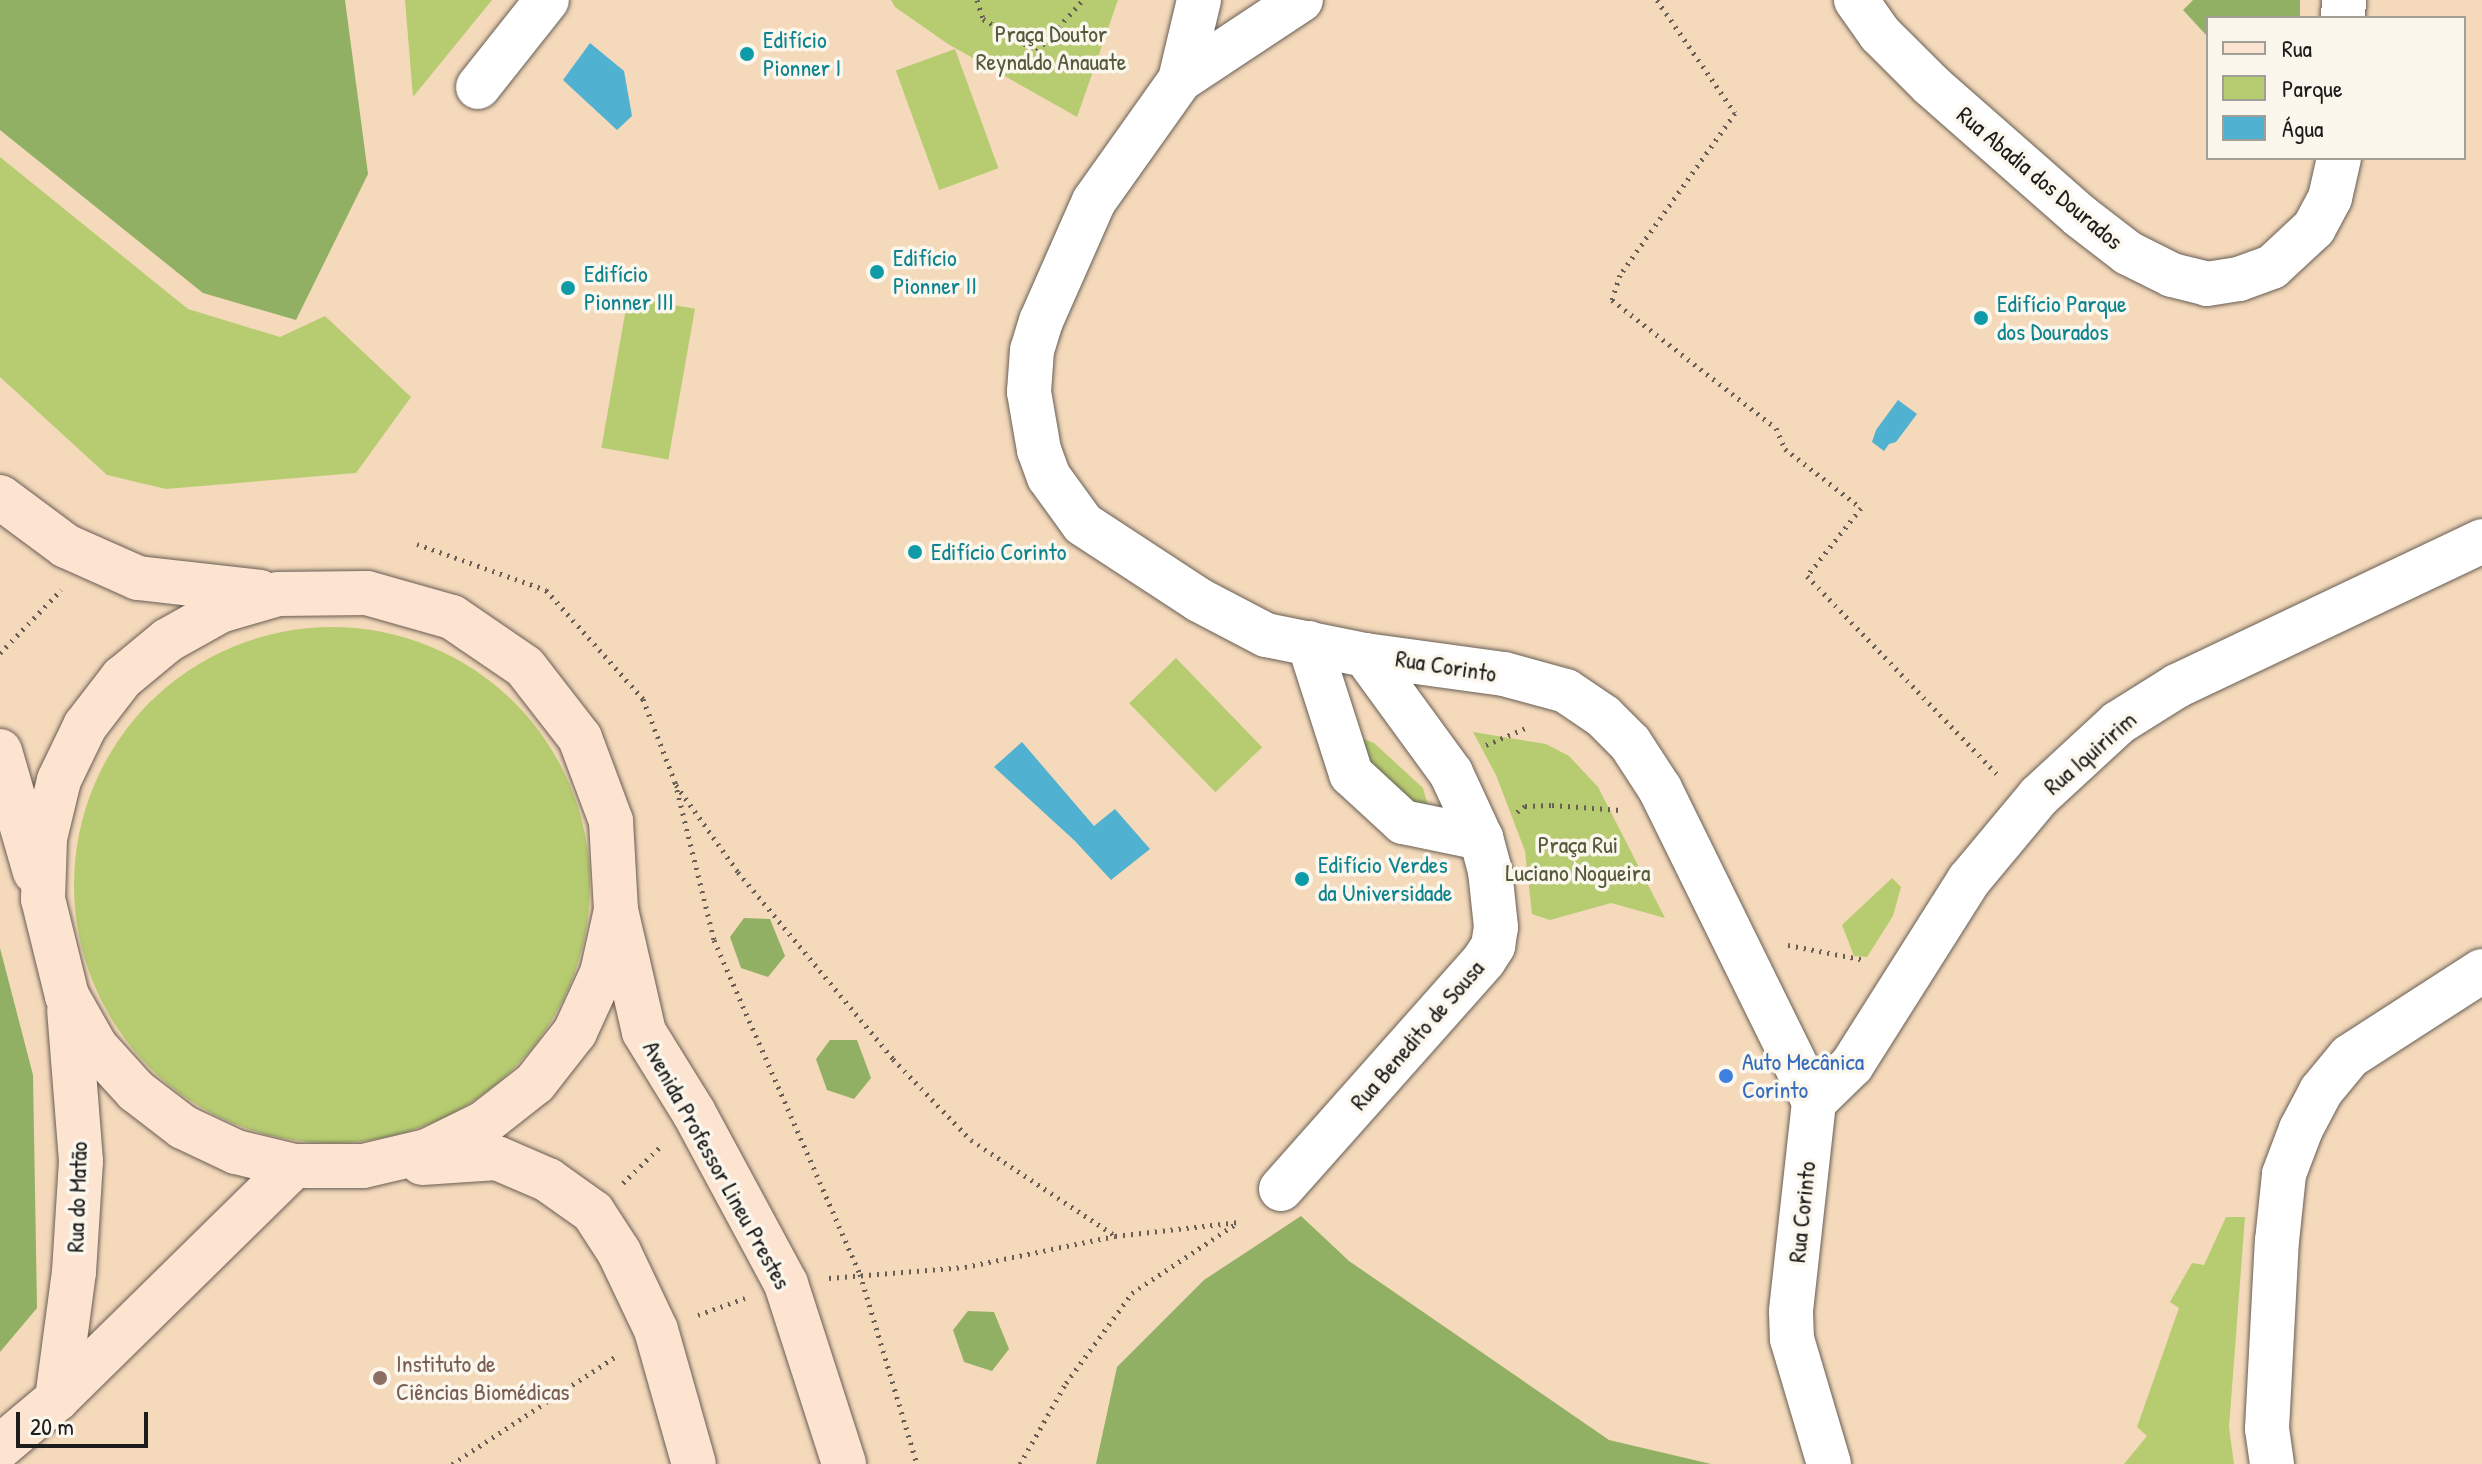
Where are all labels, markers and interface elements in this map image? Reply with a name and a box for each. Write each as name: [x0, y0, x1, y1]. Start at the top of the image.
legend: [2206, 16, 2466, 160]
park label: Praça Doutor Reynaldo Anauate: [976, 20, 1126, 76]
place label: Edifício Pionner I: [763, 26, 841, 82]
text: Rua: [2282, 32, 2312, 64]
marker: Edifício Pionner I: [738, 45, 756, 63]
text: Parque: [2282, 72, 2342, 104]
street label: Rua Abadia dos Dourados: [1951, 100, 2129, 256]
text: Água: [2282, 112, 2323, 144]
place label: Edifício Pionner II: [893, 244, 977, 300]
place label: Edifício Pionner III: [584, 260, 674, 316]
marker: Edifício Pionner II: [868, 263, 886, 281]
marker: Edifício Pionner III: [559, 279, 577, 297]
place label: Edifício Parque dos Dourados: [1997, 290, 2127, 346]
marker: Edifício Parque dos Dourados: [1972, 309, 1990, 327]
place label: Edifício Corinto: [931, 538, 1066, 566]
marker: Edifício Corinto: [906, 543, 924, 561]
street label: Rua Corinto: [1394, 644, 1498, 688]
street label: Rua Iquiririm: [2038, 705, 2142, 801]
park label: Praça Rui Luciano Nogueira: [1506, 831, 1650, 887]
place label: Edifício Verdes da Universidade: [1318, 851, 1452, 907]
marker: Edifício Verdes da Universidade: [1293, 870, 1311, 888]
street label: Rua Benedito de Sousa: [1344, 954, 1490, 1116]
street label: Avenida Professor Lineu Prestes: [637, 1036, 797, 1294]
place label: Auto Mecânica Corinto: [1742, 1048, 1864, 1104]
marker: Auto Mecânica Corinto: [1717, 1067, 1735, 1085]
street label: Rua do Matão: [61, 1141, 93, 1253]
street label: Rua Corinto: [1782, 1160, 1822, 1264]
place label: Instituto de Ciências Biomédicas: [396, 1350, 570, 1406]
marker: Instituto de Ciências Biomédicas: [371, 1369, 389, 1387]
scale bar: [20, 1396, 152, 1446]
text: 20 m: [30, 1410, 74, 1442]

